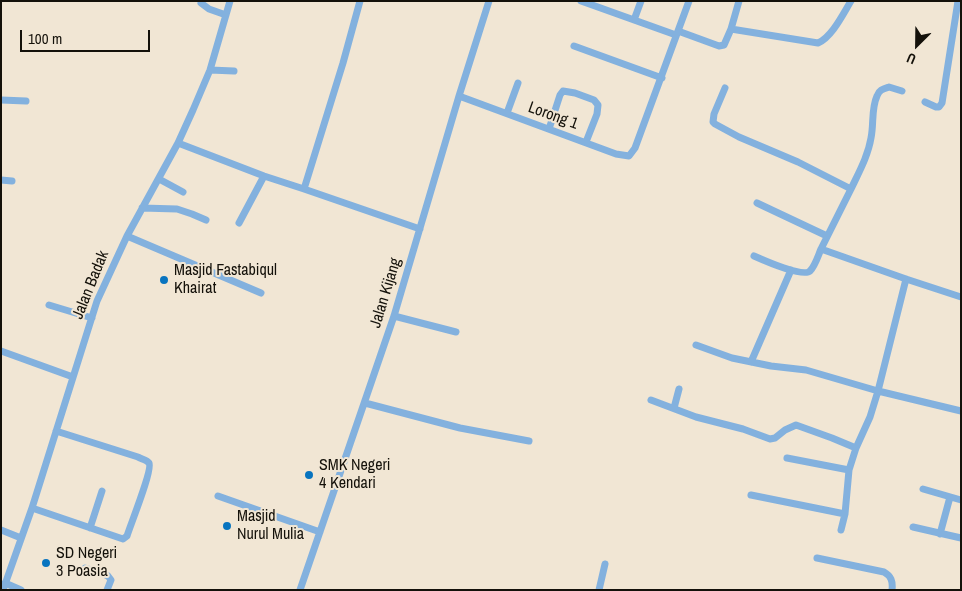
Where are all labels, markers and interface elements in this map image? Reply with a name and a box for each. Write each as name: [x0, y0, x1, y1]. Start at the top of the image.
scale bar: [22, 20, 152, 52]
north arrow: [892, 20, 942, 70]
text: 100 m: [28, 28, 62, 49]
text: U: [904, 49, 918, 69]
street label: Lorong 1: [525, 98, 581, 134]
street label: Jalan Badak: [69, 248, 113, 322]
street label: Jalan Kijang: [366, 256, 406, 330]
place label: Masjid Fastabiqul Khairat: [174, 261, 277, 299]
marker: Masjid Fastabiqul Khairat: [158, 274, 170, 286]
place label: SMK Negeri 4 Kendari: [319, 456, 390, 494]
marker: SMK Negeri 4 Kendari: [303, 469, 315, 481]
place label: Masjid Nurul Mulia: [237, 507, 304, 545]
marker: Masjid Nurul Mulia: [221, 520, 233, 532]
place label: SD Negeri 3 Poasia: [56, 544, 117, 582]
marker: SD Negeri 3 Poasia: [40, 557, 52, 569]

